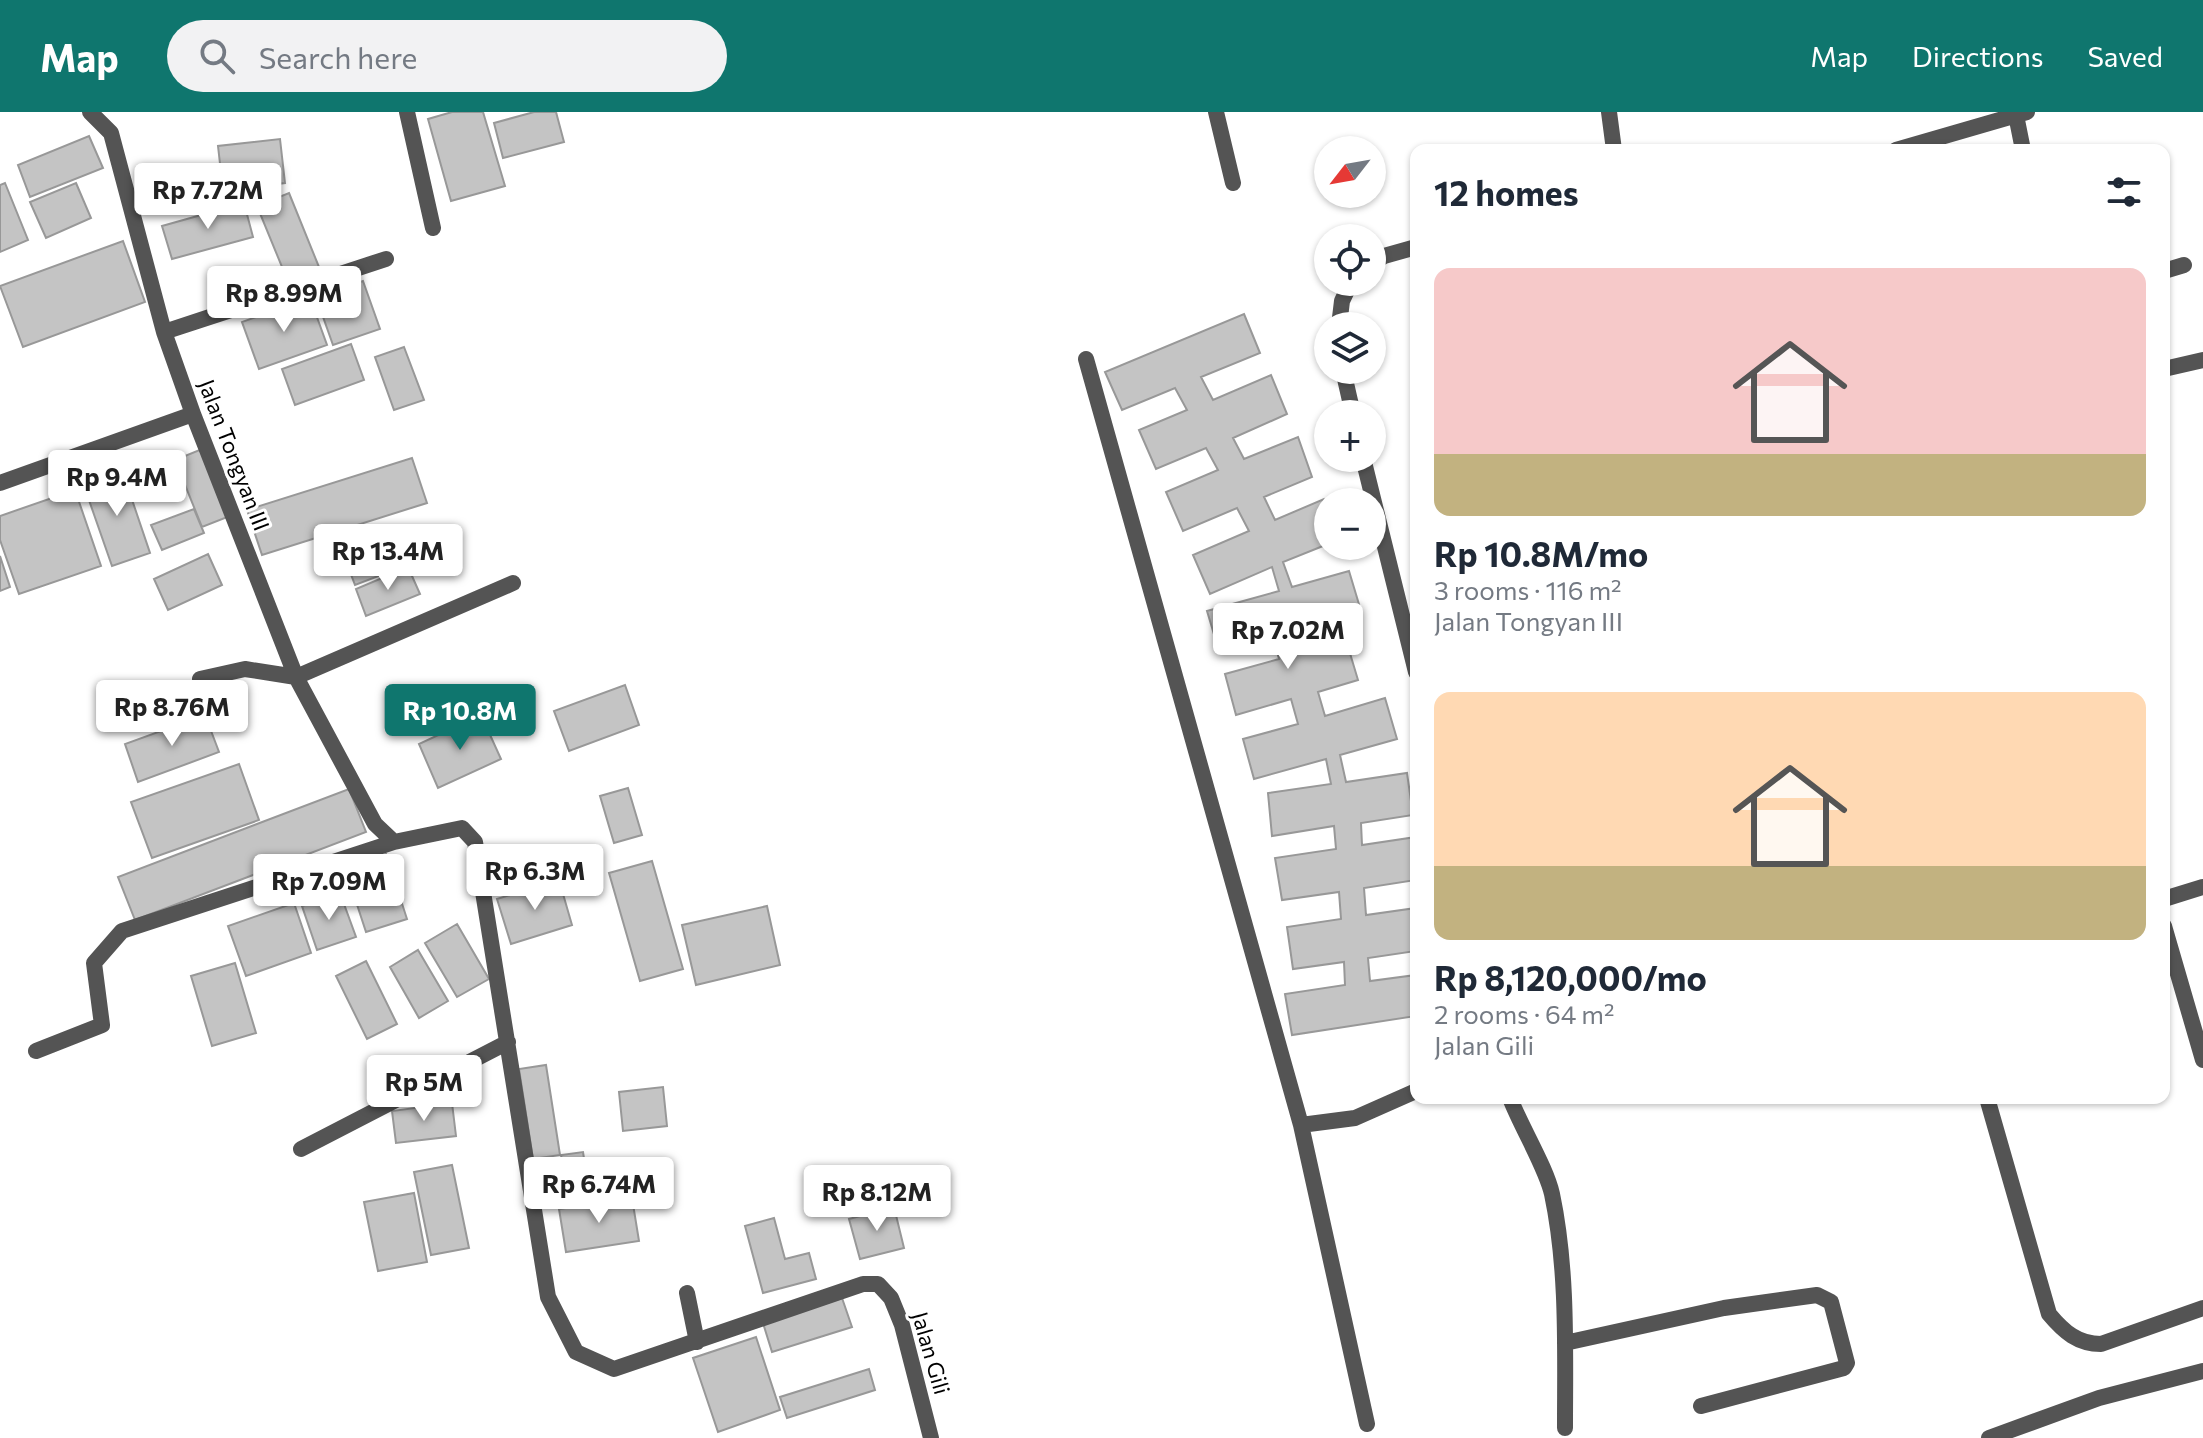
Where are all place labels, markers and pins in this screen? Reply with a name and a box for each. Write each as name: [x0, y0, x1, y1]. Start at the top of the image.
pin: Rp 7.72M: [125, 163, 291, 231]
pin: Rp 8.99M: [201, 266, 367, 334]
pin: Rp 9.4M: [43, 450, 191, 518]
pin: Rp 13.4M: [305, 524, 471, 592]
pin: Rp 7.02M: [1205, 603, 1371, 671]
pin: Rp 8.76M: [89, 680, 255, 748]
pin: Rp 10.8M: [377, 684, 543, 752]
pin: Rp 6.3M: [461, 844, 609, 912]
pin: Rp 7.09M: [246, 854, 412, 922]
pin: Rp 5M: [368, 1055, 480, 1123]
pin: Rp 6.74M: [516, 1157, 682, 1225]
pin: Rp 8.12M: [794, 1165, 960, 1233]

